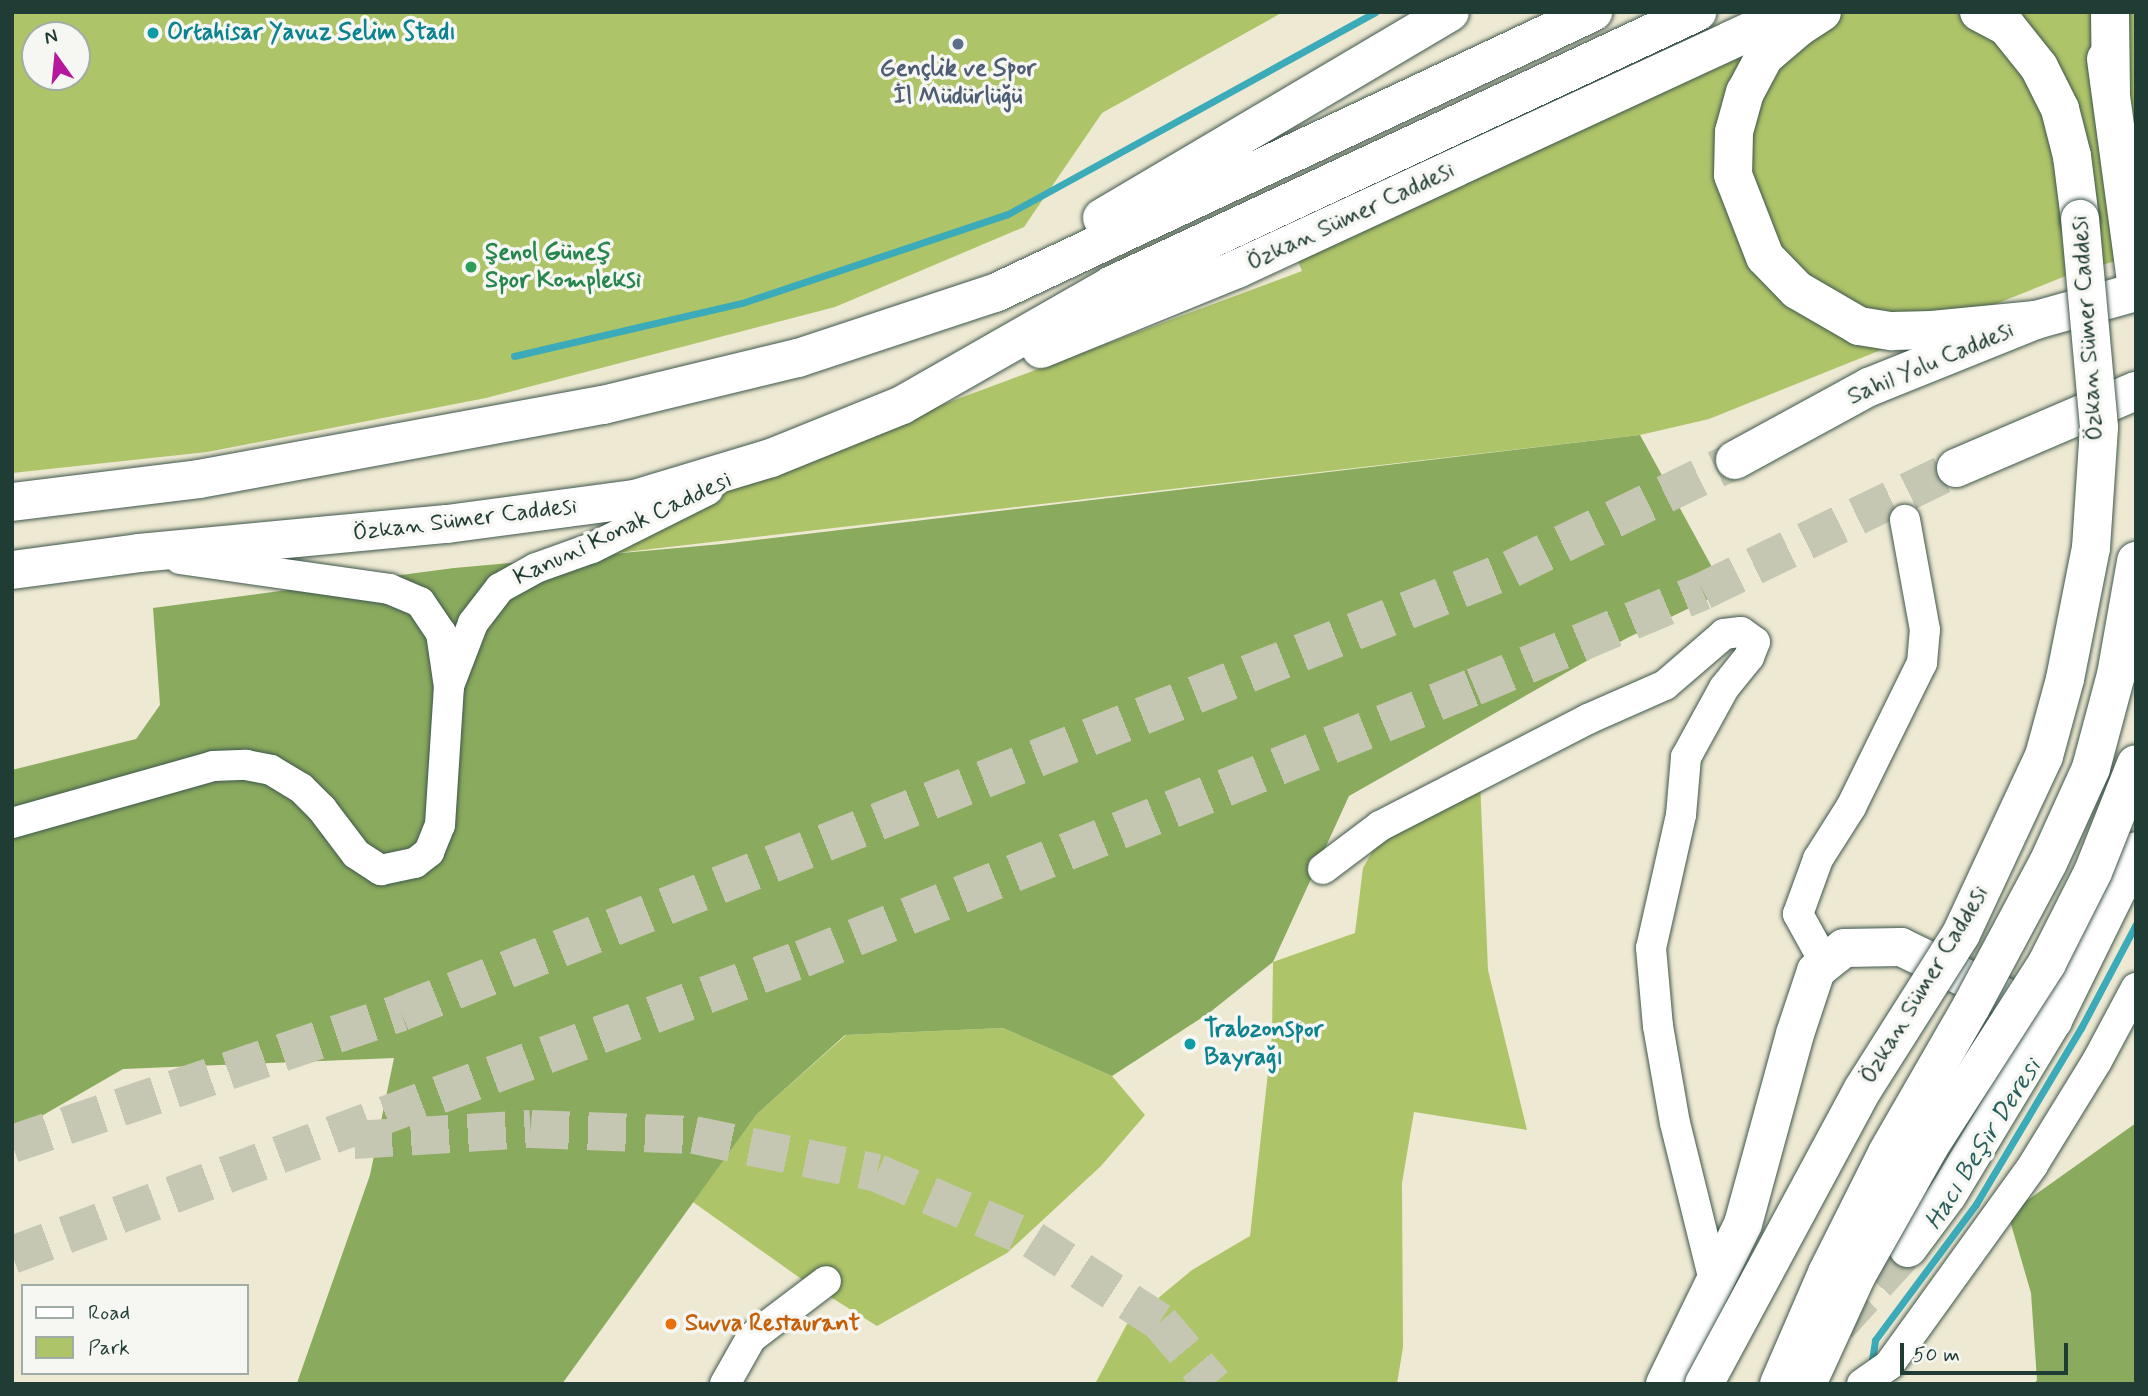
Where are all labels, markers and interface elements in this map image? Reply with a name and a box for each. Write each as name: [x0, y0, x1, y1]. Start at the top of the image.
place label: Ortahisar Yavuz Selim Stadı: [167, 19, 454, 47]
north arrow: [21, 21, 91, 91]
text: N: [42, 23, 60, 51]
marker: Ortahisar Yavuz Selim Stadı: [145, 25, 161, 41]
marker: Gençlik ve Spor İl Müdürlüğü: [950, 36, 966, 52]
place label: Gençlik ve Spor İl Müdürlüğü: [879, 55, 1037, 111]
street label: Özkan Sümer Caddesi: [1240, 155, 1462, 279]
street label: Özkan Sümer Caddesi: [2066, 212, 2110, 444]
place label: Şenol Güneş Spor Kompleksi: [485, 239, 642, 295]
marker: Şenol Güneş Spor Kompleksi: [463, 259, 479, 275]
street label: Sahil Yolu Caddesi: [1842, 315, 2020, 413]
street label: Kanuni Konak Caddesi: [511, 466, 735, 592]
street label: Özkan Sümer Caddesi: [349, 492, 581, 548]
street label: Özkan Sümer Caddesi: [1853, 879, 1997, 1091]
place label: Trabzonspor Bayrağı: [1204, 1016, 1323, 1072]
marker: Trabzonspor Bayrağı: [1182, 1036, 1198, 1052]
water label: Hacı Beşir Deresi: [1919, 1054, 2049, 1236]
legend: [21, 1284, 248, 1375]
text: Road: [88, 1299, 130, 1327]
place label: Suvva Restaurant: [685, 1310, 861, 1338]
marker: Suvva Restaurant: [663, 1316, 679, 1332]
scale bar: [1903, 1330, 2071, 1374]
text: Park: [88, 1334, 130, 1362]
text: 50 m: [1913, 1341, 1960, 1369]

